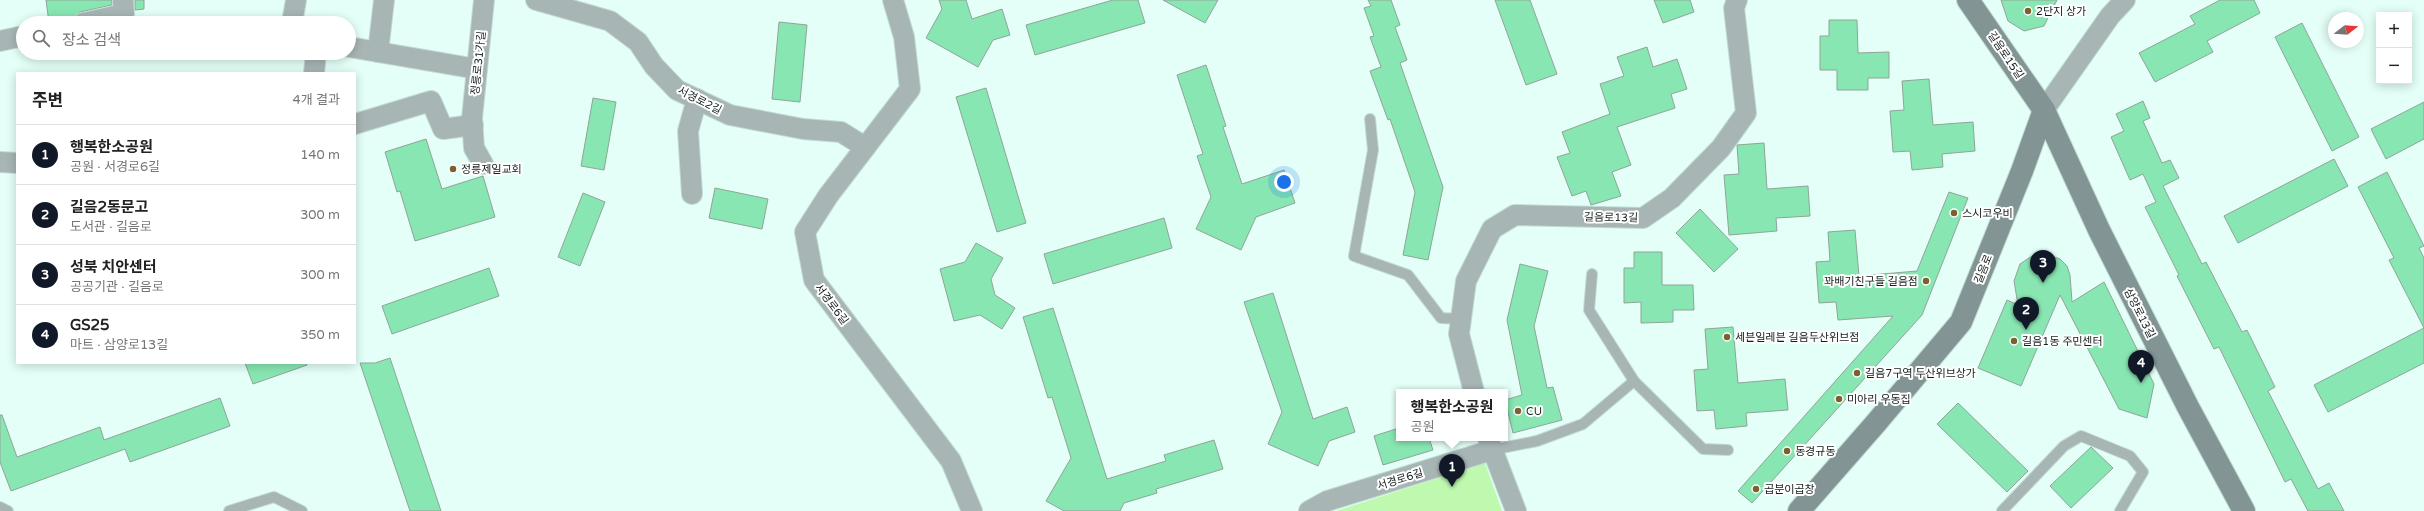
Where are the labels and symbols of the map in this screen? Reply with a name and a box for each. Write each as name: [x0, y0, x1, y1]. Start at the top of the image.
place label: 2단지 상가: [2036, 5, 2086, 18]
marker: 2단지 상가: [2023, 6, 2033, 16]
north arrow: [2328, 12, 2364, 48]
street label: 길음로15길: [1985, 29, 2026, 81]
street label: 정릉로31가길: [469, 30, 488, 96]
street label: 서경로2길: [676, 84, 724, 117]
place label: 정릉제일교회: [461, 163, 522, 176]
marker: 정릉제일교회: [448, 164, 458, 174]
your location: [1274, 172, 1294, 192]
place label: 스시코우비: [1962, 207, 2013, 220]
marker: 스시코우비: [1949, 208, 1959, 218]
street label: 길음로13길: [1584, 211, 1638, 224]
pin: 3: [2030, 250, 2056, 283]
street label: 길음로: [1972, 253, 1995, 286]
place label: 꽈배기친구들 길음점: [1824, 275, 1918, 288]
marker: 꽈배기친구들 길음점: [1921, 276, 1931, 286]
street label: 서경로6길: [812, 281, 851, 327]
street label: 삼양로13길: [2121, 286, 2158, 340]
pin: 2: [2013, 297, 2039, 330]
place label: 세븐일레븐 길음두산위브점: [1735, 331, 1859, 344]
marker: 세븐일레븐 길음두산위브점: [1722, 332, 1732, 342]
place label: 길음1동 주민센터: [2022, 335, 2103, 348]
marker: 길음1동 주민센터: [2009, 336, 2019, 346]
pin: 4: [2128, 350, 2154, 383]
place label: 길음7구역 두산위브상가: [1865, 367, 1976, 380]
marker: 길음7구역 두산위브상가: [1852, 368, 1862, 378]
place label: 미아리 우동집: [1847, 393, 1911, 406]
marker: 미아리 우동집: [1834, 394, 1844, 404]
place label: CU: [1526, 405, 1542, 418]
marker: CU: [1513, 406, 1523, 416]
place label: 동경규동: [1795, 445, 1835, 458]
marker: 동경규동: [1782, 446, 1792, 456]
pin: 1: [1439, 454, 1465, 487]
street label: 서경로6길: [1376, 466, 1425, 493]
place label: 곱분이곱창: [1764, 483, 1815, 496]
marker: 곱분이곱창: [1751, 484, 1761, 494]

